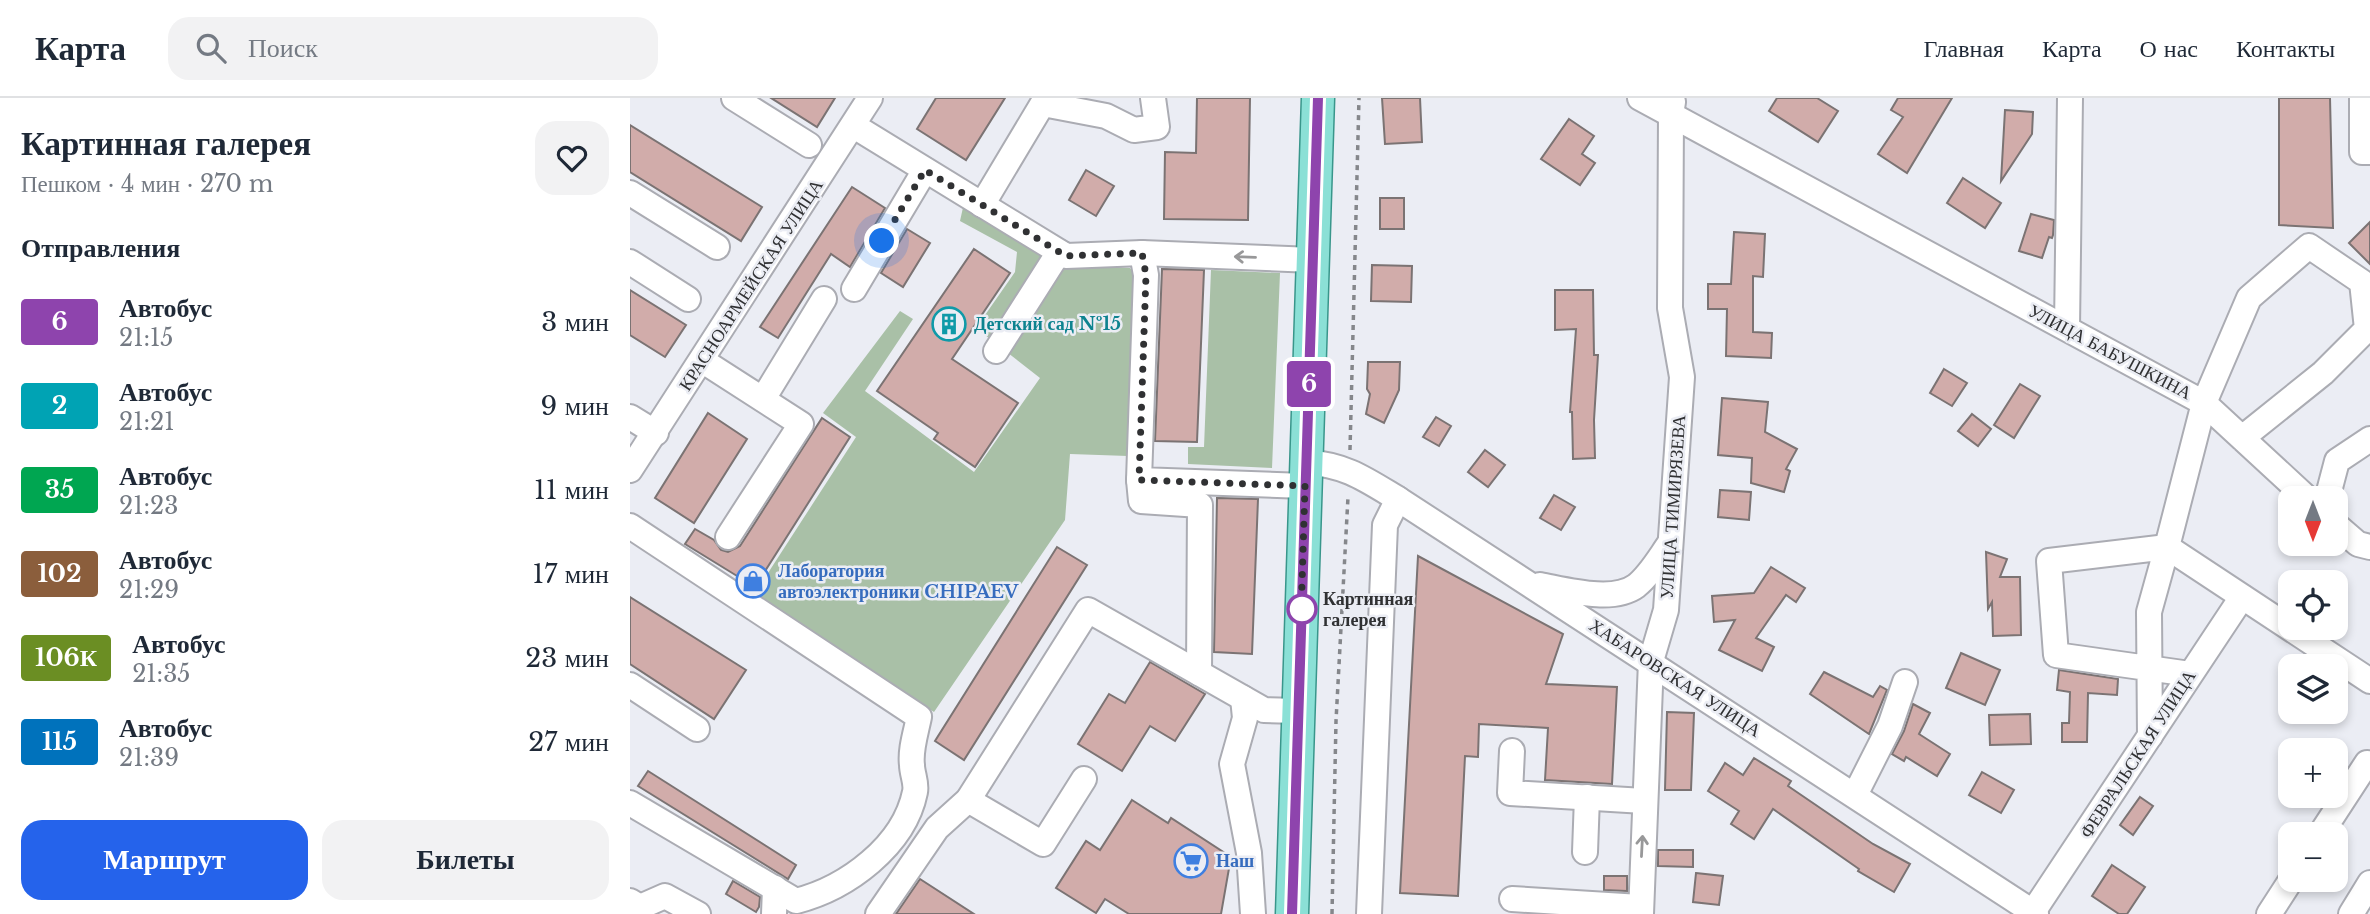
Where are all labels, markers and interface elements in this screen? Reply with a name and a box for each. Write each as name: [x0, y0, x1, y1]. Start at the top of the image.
search box: [168, 17, 658, 80]
text: Карта: [35, 28, 126, 69]
icon: search: [192, 29, 230, 67]
text: Поиск: [248, 32, 318, 64]
text: Главная: [1924, 34, 2004, 63]
text: Карта: [2042, 34, 2102, 63]
text: О нас: [2140, 34, 2198, 63]
text: Контакты: [2236, 34, 2335, 63]
button: heart: [535, 121, 609, 195]
text: Картинная галерея: [21, 123, 311, 164]
text: Пешком · 4 мин · 270 m: [21, 170, 273, 198]
street label: КРАСНОАРМЕЙСКАЯ УЛИЦА: [674, 175, 828, 395]
your location: [864, 223, 899, 258]
text: Отправления: [21, 232, 180, 264]
one-way arrow: [1233, 250, 1256, 263]
text: Автобус: [119, 292, 212, 324]
street label: УЛИЦА БАБУШКИНА: [2025, 300, 2195, 404]
building icon: Детский сад №15: [930, 305, 968, 343]
text: 3 мин: [541, 306, 609, 338]
text: 6: [51, 307, 68, 336]
place label: Детский сад №15: [974, 313, 1121, 335]
text: 21:15: [119, 324, 173, 352]
line badge: 6: [1286, 361, 1332, 407]
text: 6: [1301, 369, 1317, 398]
text: Автобус: [119, 376, 212, 408]
text: 9 мин: [541, 390, 609, 422]
text: 2: [52, 391, 67, 420]
text: 21:21: [119, 408, 174, 436]
street label: УЛИЦА ТИМИРЯЗЕВА: [1656, 414, 1690, 600]
text: Автобус: [119, 460, 212, 492]
text: 11 мин: [534, 474, 609, 506]
text: 35: [45, 475, 74, 504]
north arrow: [2278, 486, 2348, 556]
map controls: [2278, 486, 2348, 892]
text: 21:23: [119, 492, 178, 520]
text: Автобус: [119, 544, 212, 576]
text: 17 мин: [533, 558, 609, 590]
text: 102: [37, 559, 82, 588]
place label: Лаборатория автоэлектроники CHIPAEV: [778, 560, 1019, 603]
shop icon: Лаборатория автоэлектроники CHIPAEV: [734, 562, 772, 600]
button: locate: [2278, 570, 2348, 640]
text: 21:29: [119, 576, 179, 604]
place label: Картинная галерея: [1323, 588, 1414, 631]
marker: Картинная галерея: [1287, 594, 1317, 624]
street label: ХАБАРОВСКАЯ УЛИЦА: [1585, 614, 1765, 742]
text: Автобус: [132, 628, 226, 660]
text: 23 мин: [525, 642, 609, 674]
text: 106К: [35, 643, 97, 672]
button: layers: [2278, 654, 2348, 724]
text: 21:35: [132, 660, 190, 688]
street label: ФЕВРАЛЬСКАЯ УЛИЦА: [2075, 666, 2201, 842]
text: Автобус: [119, 712, 212, 744]
text: 27 мин: [528, 726, 609, 758]
text: 115: [42, 727, 77, 756]
button: +: [2278, 738, 2348, 808]
text: 21:39: [119, 744, 179, 772]
button: Маршрут: [21, 820, 308, 900]
button: Билеты: [322, 820, 609, 900]
button: −: [2278, 822, 2348, 892]
one-way arrow: [1636, 835, 1649, 858]
supermarket icon: Наш: [1172, 842, 1210, 880]
place label: Наш: [1216, 850, 1254, 872]

